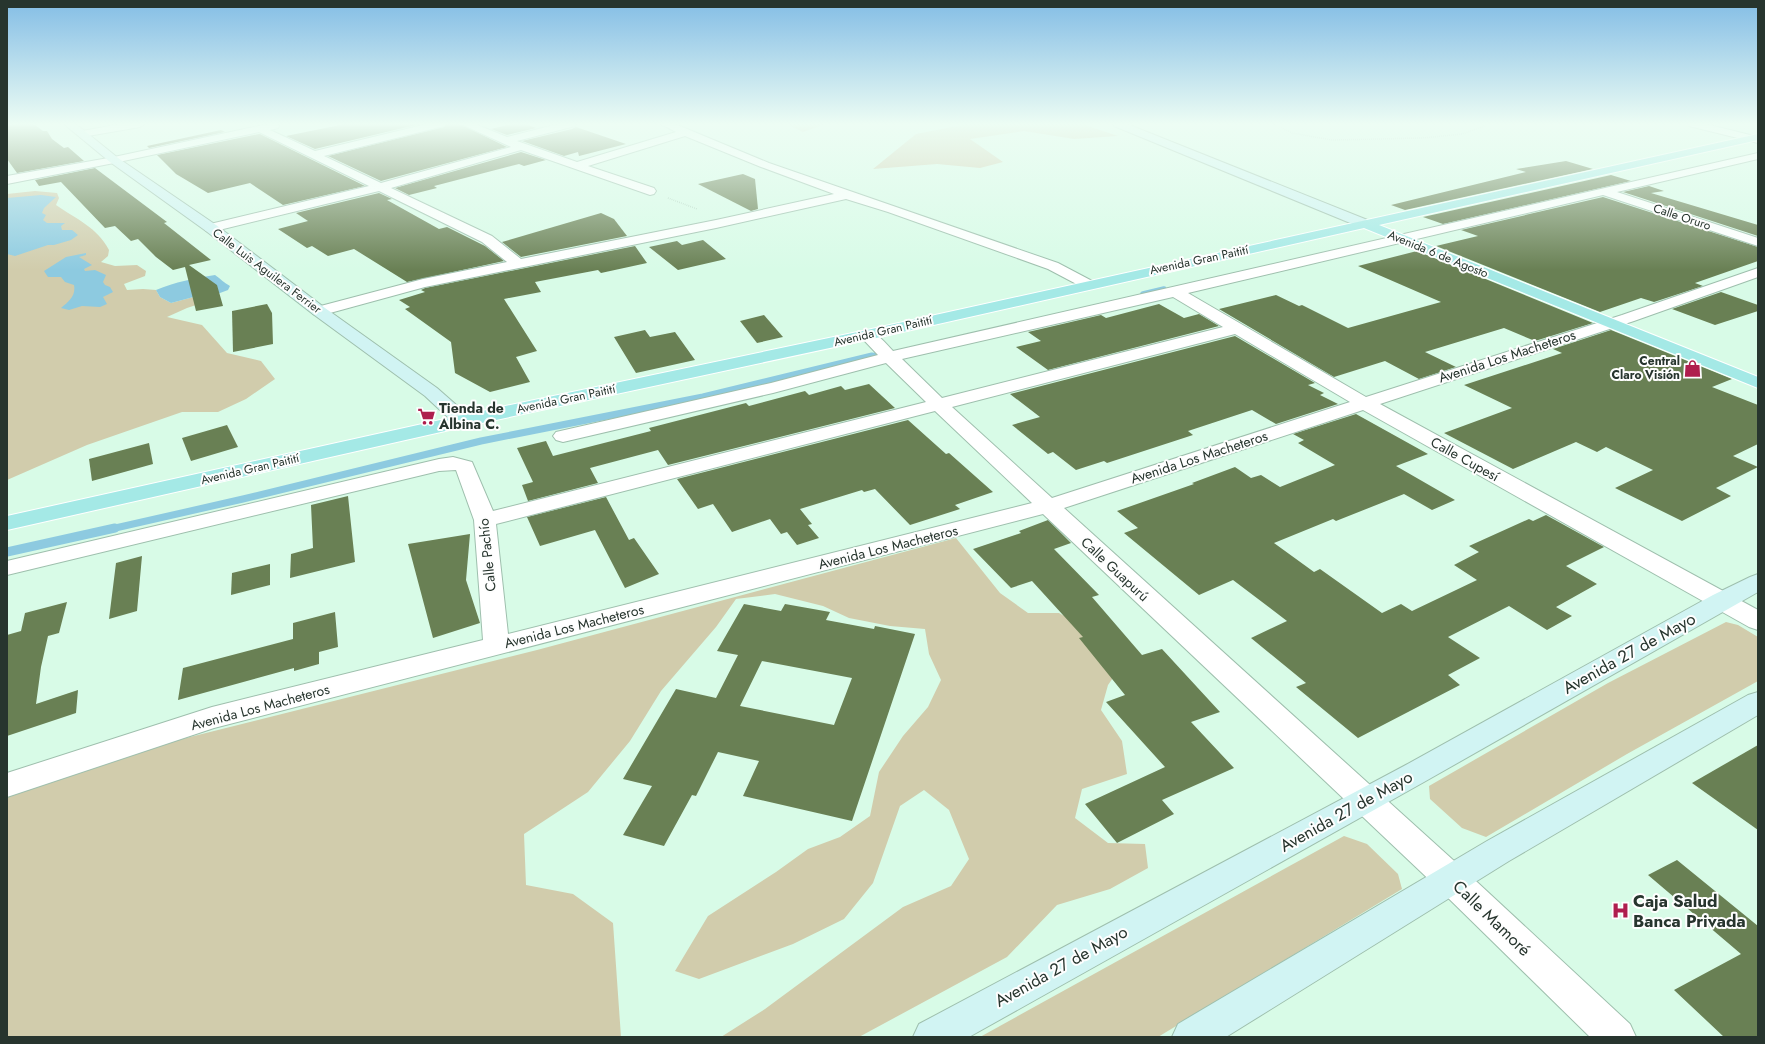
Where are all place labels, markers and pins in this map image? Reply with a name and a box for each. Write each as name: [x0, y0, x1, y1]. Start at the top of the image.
place label: Central Claro Visión: [1612, 352, 1680, 384]
shop icon: Central Claro Visión: [1683, 358, 1703, 378]
place label: Tienda de Albina C.: [438, 398, 504, 434]
supermarket icon: Tienda de Albina C.: [416, 406, 436, 426]
place label: Caja Salud Banca Privada: [1633, 889, 1746, 933]
hospital icon: Caja Salud Banca Privada: [1610, 901, 1630, 921]

